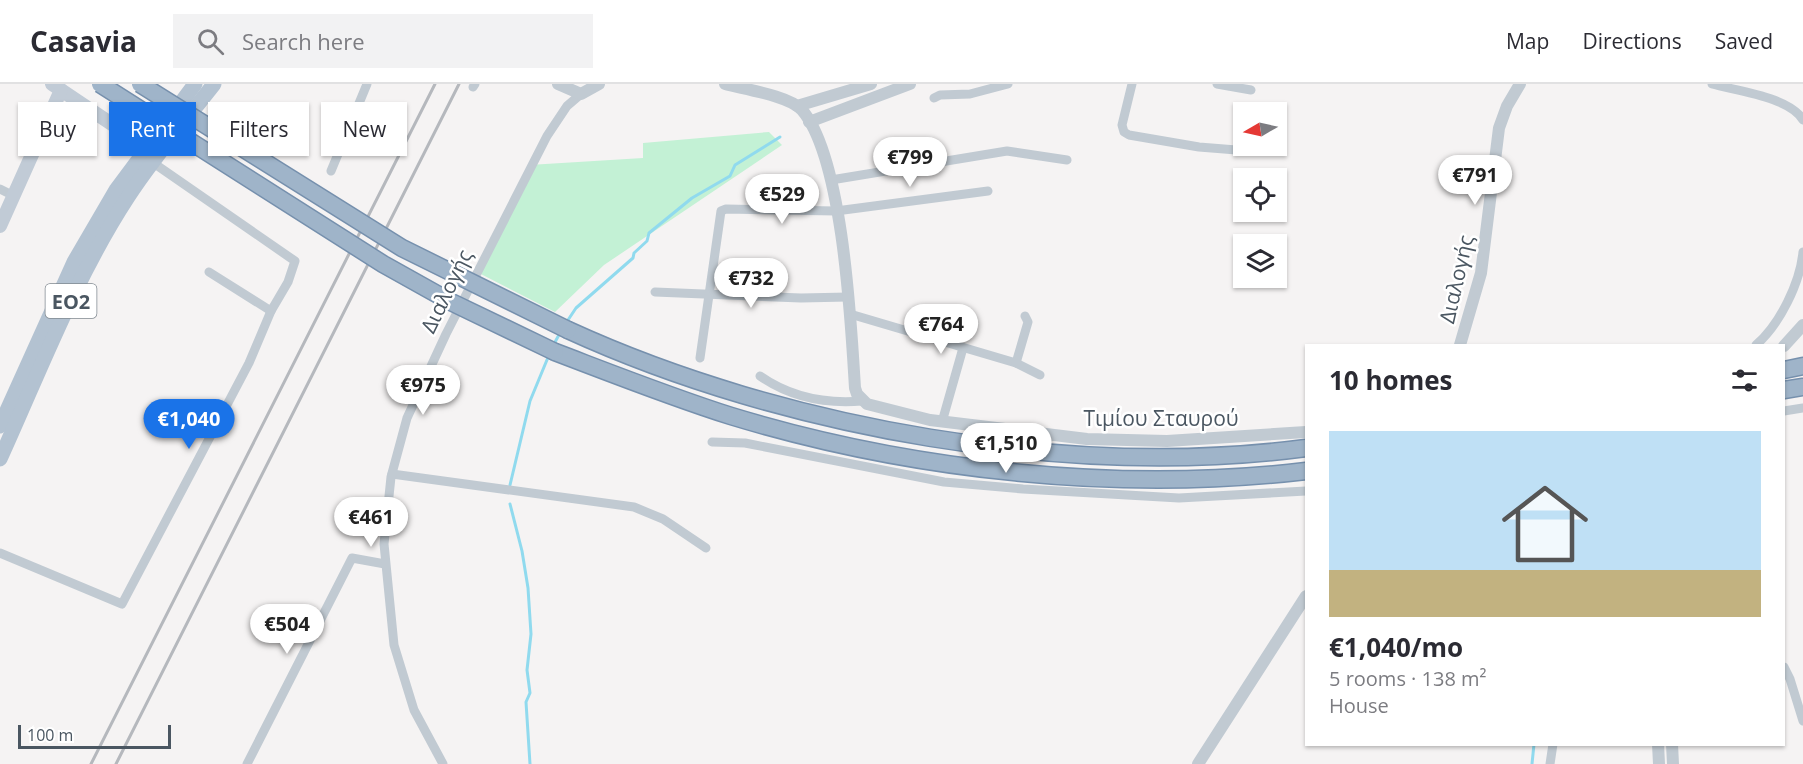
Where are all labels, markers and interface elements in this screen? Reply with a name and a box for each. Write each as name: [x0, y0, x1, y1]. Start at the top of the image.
search box: [173, 14, 593, 68]
text: Casavia: [30, 22, 137, 60]
icon: search: [194, 25, 227, 58]
text: Search here: [242, 26, 365, 56]
text: Map: [1506, 27, 1549, 55]
text: Directions: [1582, 27, 1682, 55]
text: Saved: [1715, 27, 1773, 55]
chip: Buy: [18, 102, 97, 156]
chip: Rent: [109, 102, 196, 156]
chip: Filters: [208, 102, 309, 156]
chip: New: [321, 102, 407, 156]
north arrow: [1233, 102, 1287, 156]
map controls: [1233, 102, 1287, 288]
pin: €799: [874, 137, 946, 188]
text: €799: [887, 143, 933, 170]
pin: €791: [1439, 155, 1511, 206]
text: €791: [1452, 161, 1498, 188]
button: locate: [1233, 168, 1287, 222]
pin: €529: [746, 174, 818, 225]
text: €529: [759, 180, 805, 207]
street label: Διαλογής: [1432, 232, 1480, 326]
button: layers: [1233, 234, 1287, 288]
street label: Διαλογής: [414, 245, 478, 337]
pin: €732: [715, 258, 787, 309]
text: €732: [728, 264, 774, 291]
road number: ΕΟ2: [46, 284, 97, 318]
pin: €764: [905, 304, 977, 355]
text: €764: [918, 310, 964, 337]
text: 10 homes: [1329, 362, 1453, 398]
icon: filters: [1728, 364, 1761, 397]
pin: €975: [387, 365, 459, 416]
text: €975: [400, 371, 446, 398]
pin: €1,040: [140, 399, 238, 450]
street label: Τιμίου Σταυρού: [1083, 404, 1239, 432]
text: €1,040: [158, 405, 220, 432]
pin: €1,510: [957, 423, 1055, 474]
text: €1,510: [975, 429, 1037, 456]
icon: home: [1491, 470, 1599, 578]
pin: €461: [335, 497, 407, 548]
text: €461: [348, 503, 394, 530]
pin: €504: [251, 604, 323, 655]
text: €504: [264, 610, 310, 637]
text: €1,040/mo: [1329, 629, 1463, 665]
text: 5 rooms · 138 m²: [1329, 665, 1487, 692]
text: House: [1329, 692, 1389, 719]
scale bar: [18, 722, 171, 750]
text: 100 m: [27, 724, 73, 746]

